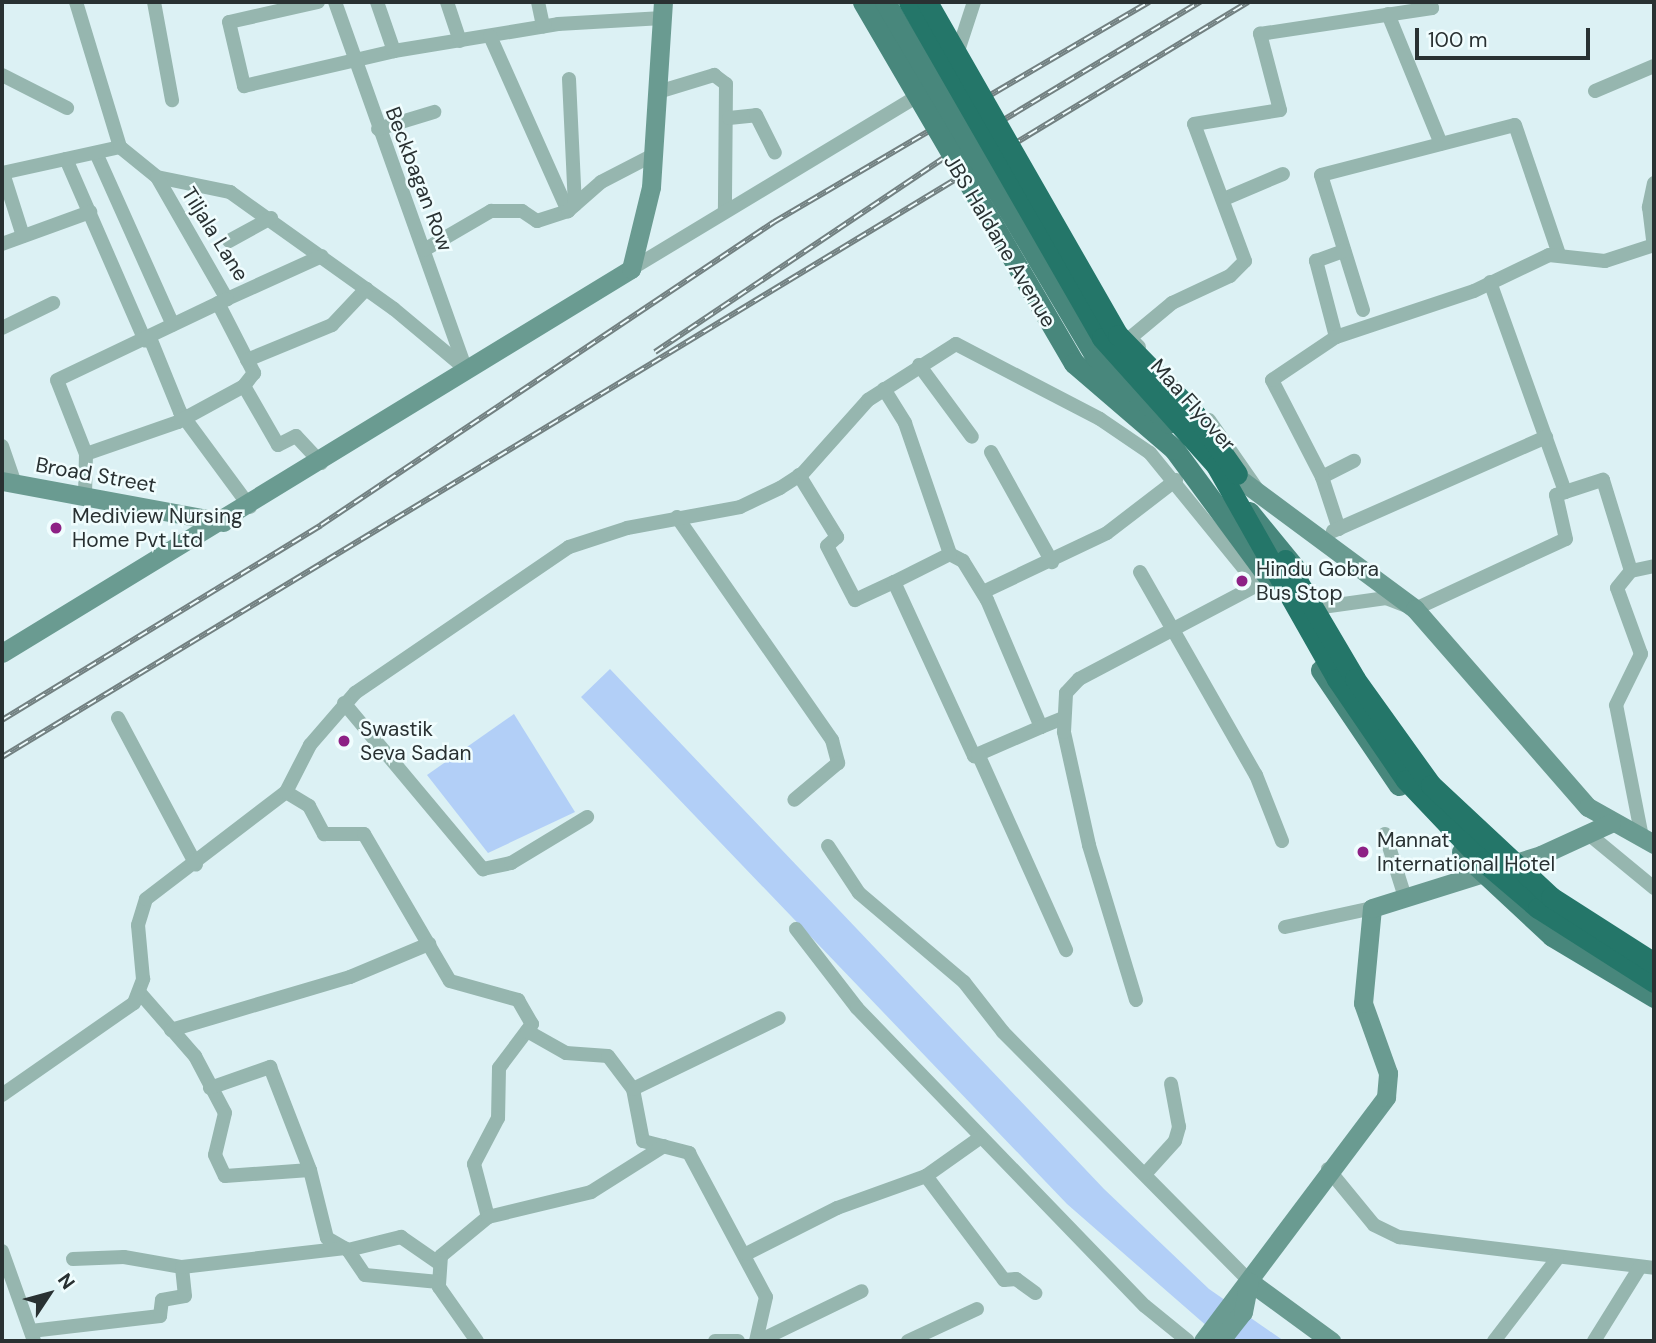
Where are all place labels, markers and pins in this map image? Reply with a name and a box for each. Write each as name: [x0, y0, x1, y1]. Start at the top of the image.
place label: Mediview Nursing Home Pvt Ltd: [72, 503, 243, 553]
marker: Mediview Nursing Home Pvt Ltd: [46, 518, 66, 538]
place label: Hindu Gobra Bus Stop: [1256, 556, 1379, 606]
marker: Hindu Gobra Bus Stop: [1234, 573, 1250, 589]
place label: Swastik Seva Sadan: [360, 716, 471, 766]
marker: Swastik Seva Sadan: [334, 731, 354, 751]
place label: Mannat International Hotel: [1377, 827, 1555, 877]
marker: Mannat International Hotel: [1355, 844, 1371, 860]

